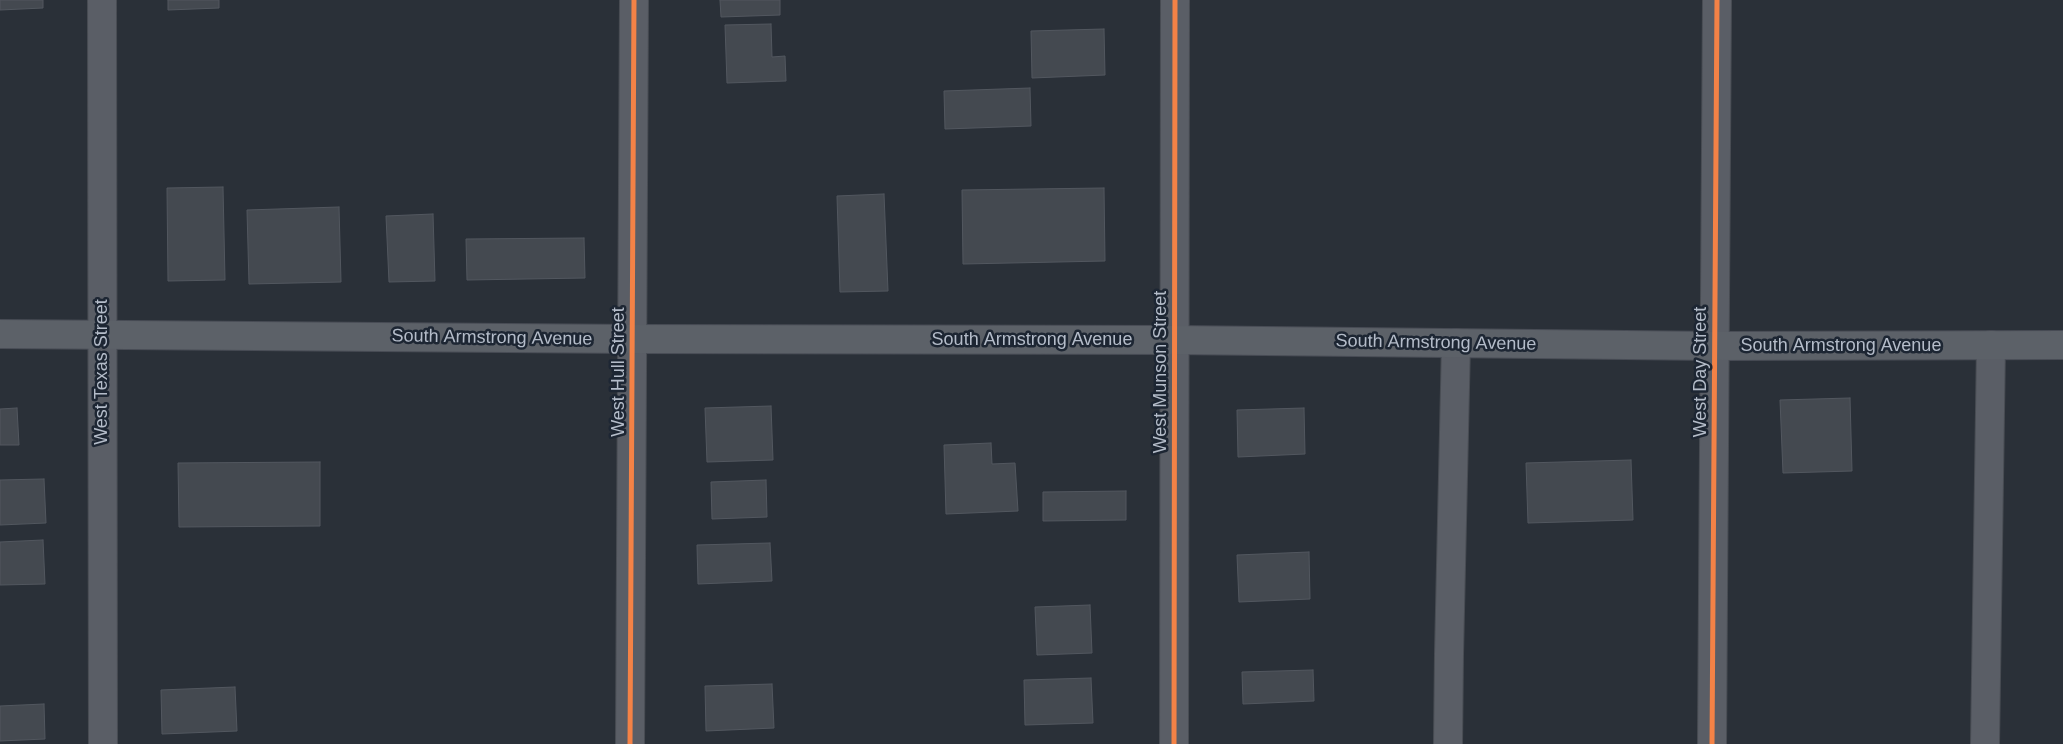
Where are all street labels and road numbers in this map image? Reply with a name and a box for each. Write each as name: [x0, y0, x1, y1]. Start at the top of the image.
street label: West Munson Street: [1150, 291, 1172, 453]
street label: West Texas Street: [91, 299, 113, 445]
street label: West Hull Street: [608, 307, 630, 437]
street label: West Day Street: [1690, 307, 1712, 437]
street label: South Armstrong Avenue: [391, 325, 593, 351]
street label: South Armstrong Avenue: [932, 329, 1132, 351]
street label: South Armstrong Avenue: [1335, 330, 1537, 356]
street label: South Armstrong Avenue: [1741, 335, 1941, 357]

